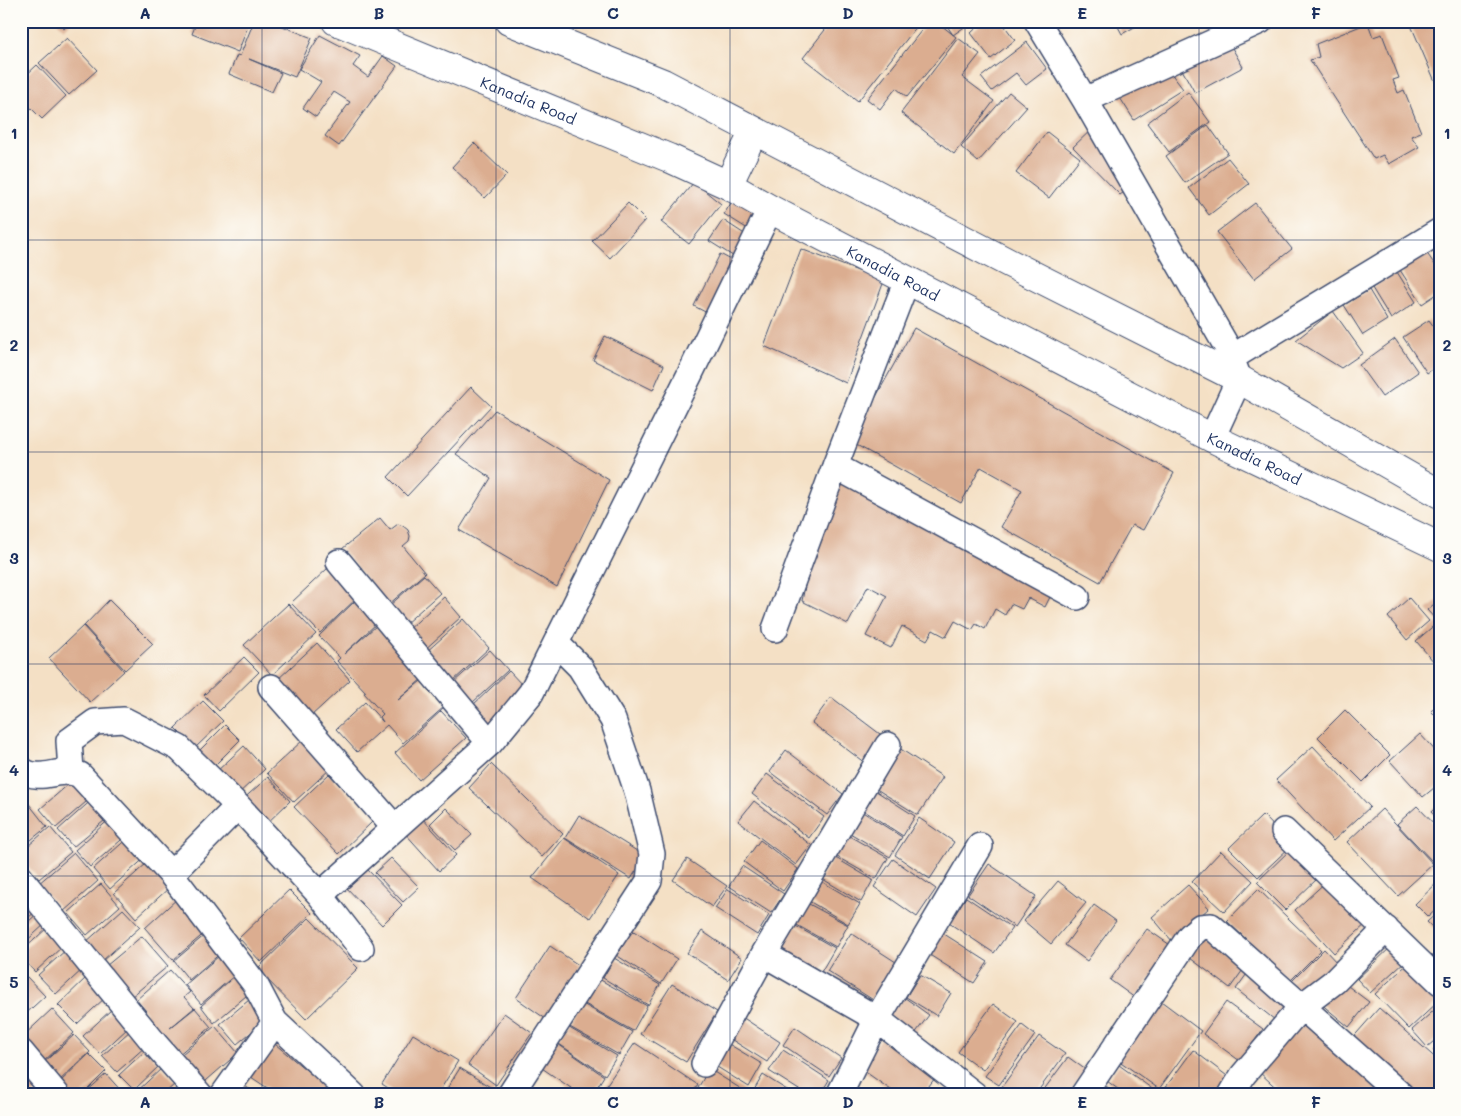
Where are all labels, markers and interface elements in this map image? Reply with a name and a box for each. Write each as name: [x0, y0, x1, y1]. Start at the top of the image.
text: A: [139, 2, 151, 23]
text: B: [374, 2, 384, 23]
text: C: [607, 2, 619, 23]
text: D: [842, 2, 854, 23]
text: E: [1077, 2, 1087, 23]
text: F: [1311, 2, 1321, 23]
street label: Kanadia Road: [477, 72, 579, 129]
text: 1: [10, 122, 18, 143]
text: 1: [1443, 122, 1451, 143]
street label: Kanadia Road: [843, 240, 943, 305]
text: 2: [10, 334, 19, 355]
text: 2: [1443, 334, 1452, 355]
street label: Kanadia Road: [1204, 427, 1305, 489]
text: 3: [9, 547, 19, 568]
text: 3: [1442, 547, 1452, 568]
text: 4: [9, 759, 19, 780]
text: 4: [1442, 759, 1452, 780]
text: 5: [9, 971, 19, 992]
text: 5: [1442, 971, 1452, 992]
text: A: [139, 1091, 151, 1112]
text: B: [374, 1091, 384, 1112]
text: C: [607, 1091, 619, 1112]
text: D: [842, 1091, 854, 1112]
text: E: [1077, 1091, 1087, 1112]
text: F: [1311, 1091, 1321, 1112]

